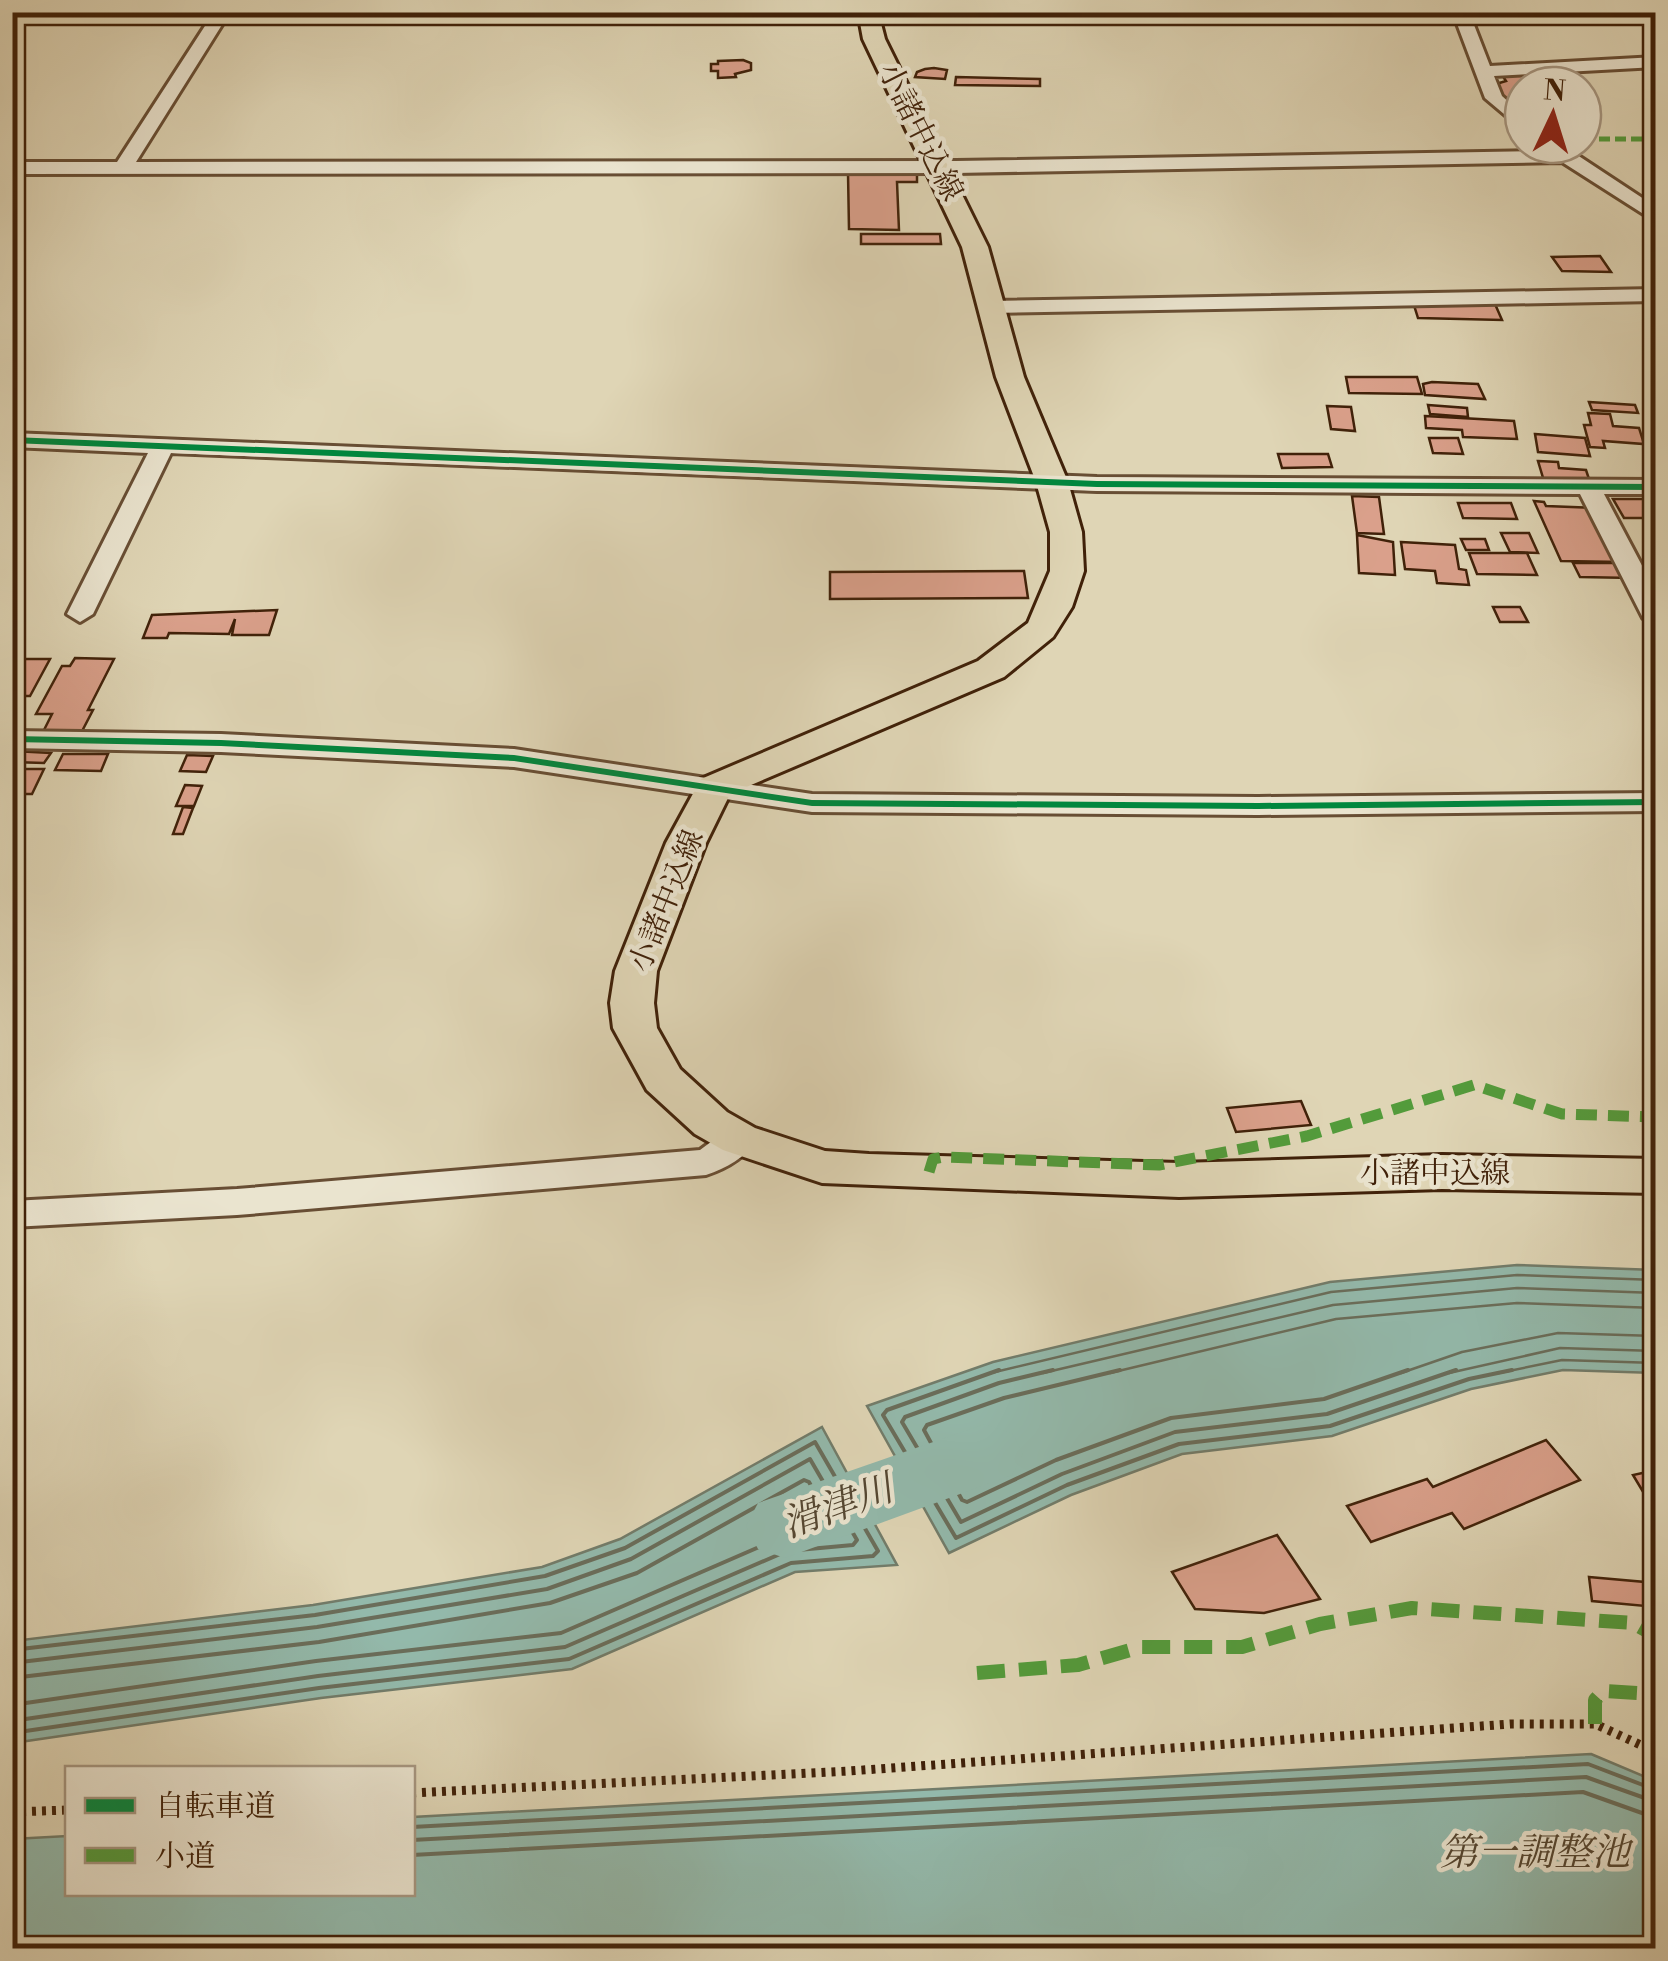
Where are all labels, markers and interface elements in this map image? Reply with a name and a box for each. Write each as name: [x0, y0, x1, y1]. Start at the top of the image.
street label: 小諸中込線: [869, 57, 971, 207]
north arrow: [1503, 65, 1603, 165]
text: N: [1542, 73, 1567, 110]
street label: 小諸中込線: [621, 824, 713, 978]
street label: 小諸中込線: [1360, 1155, 1510, 1193]
water label: 滑津川: [776, 1464, 903, 1549]
legend: [65, 1766, 415, 1896]
text: 自転車道: [155, 1788, 275, 1826]
water label: 第一調整池: [1440, 1830, 1634, 1877]
text: 小道: [155, 1838, 215, 1876]

